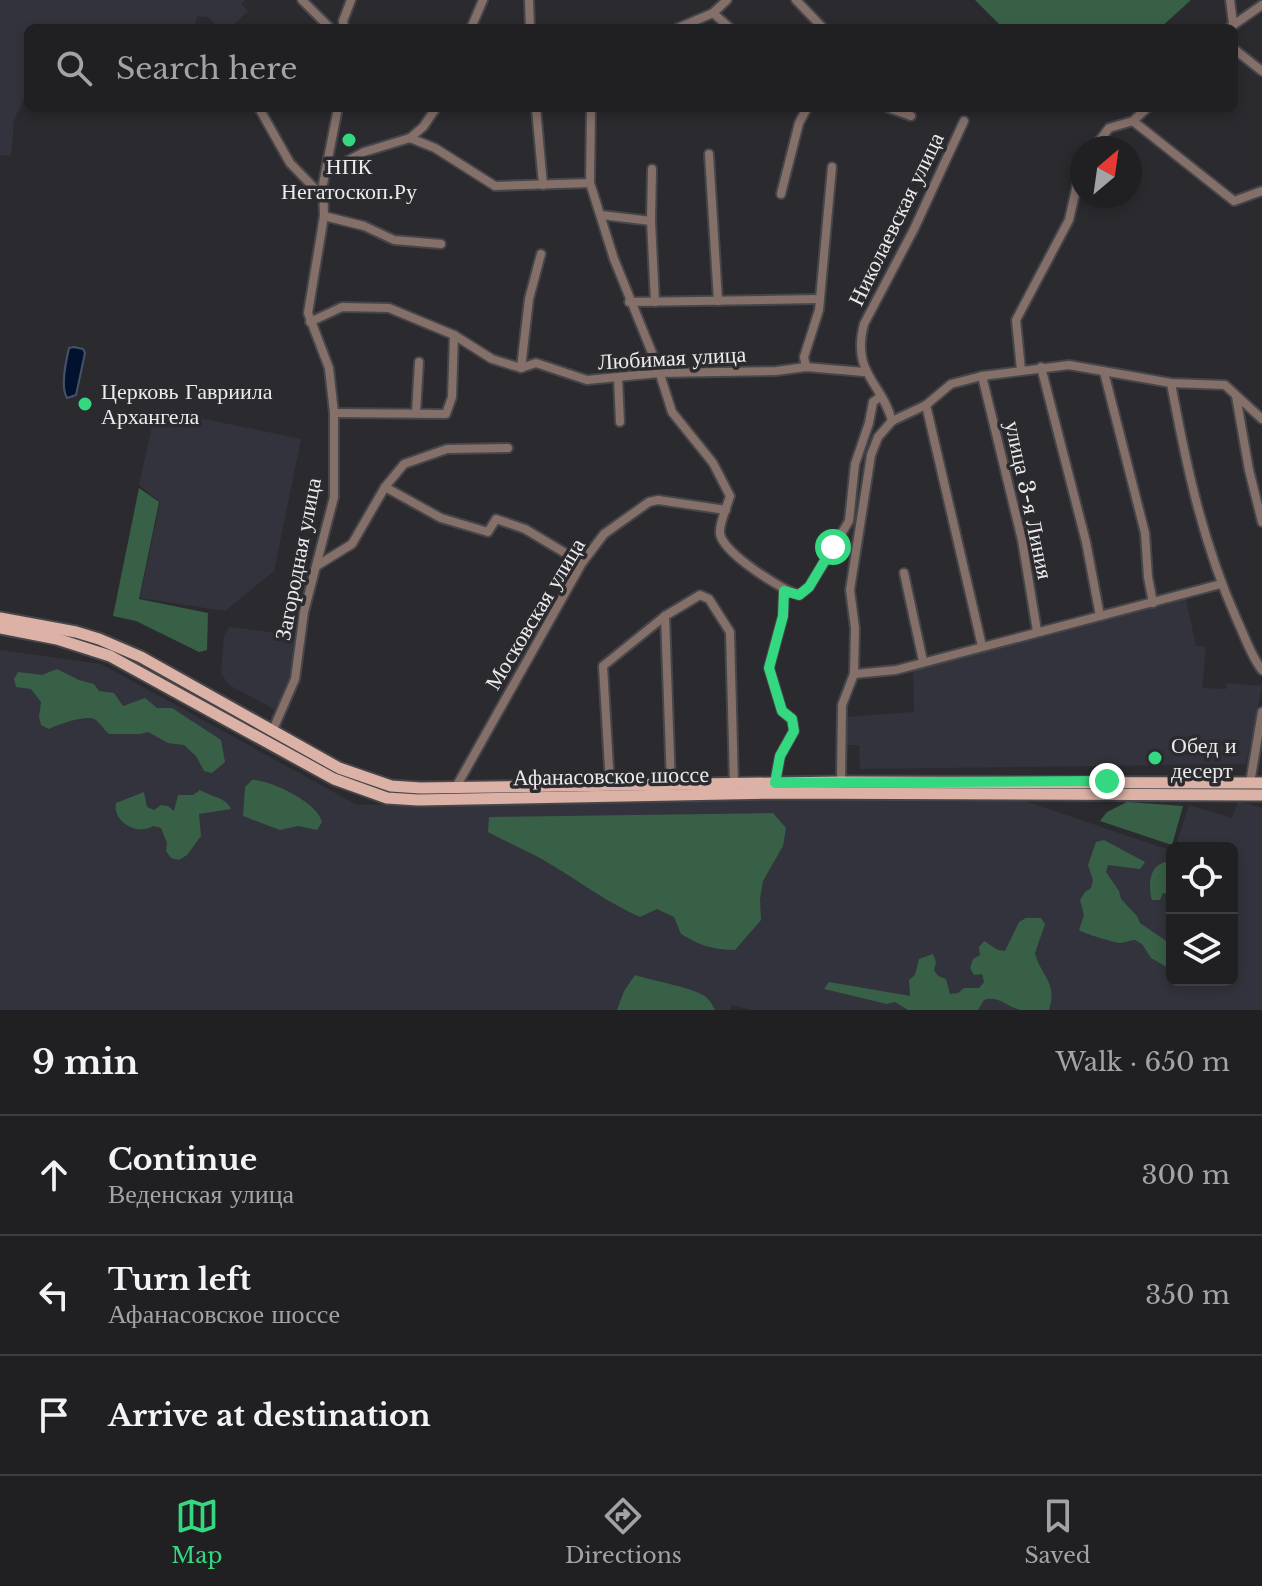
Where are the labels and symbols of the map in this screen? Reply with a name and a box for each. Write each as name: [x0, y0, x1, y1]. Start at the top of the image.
street label: Николаевская улица: [842, 128, 950, 310]
marker: НПК Негатоскоп.Ру: [340, 131, 358, 149]
north arrow: [1070, 136, 1142, 208]
place label: НПК Негатоскоп.Ру: [281, 153, 417, 205]
street label: Любимая улица: [597, 341, 747, 375]
place label: Церковь Гавриила Архангела: [101, 378, 273, 430]
marker: Церковь Гавриила Архангела: [76, 395, 94, 413]
street label: улица 3-я Линия: [999, 418, 1059, 582]
street label: Загородная улица: [269, 475, 327, 643]
route start: [815, 529, 851, 565]
street label: Московская улица: [479, 533, 591, 695]
place label: Обед и десерт: [1171, 732, 1237, 784]
marker: Обед и десерт: [1146, 749, 1164, 767]
street label: Афанасовское шоссе: [513, 761, 709, 791]
route end: [1089, 763, 1125, 799]

